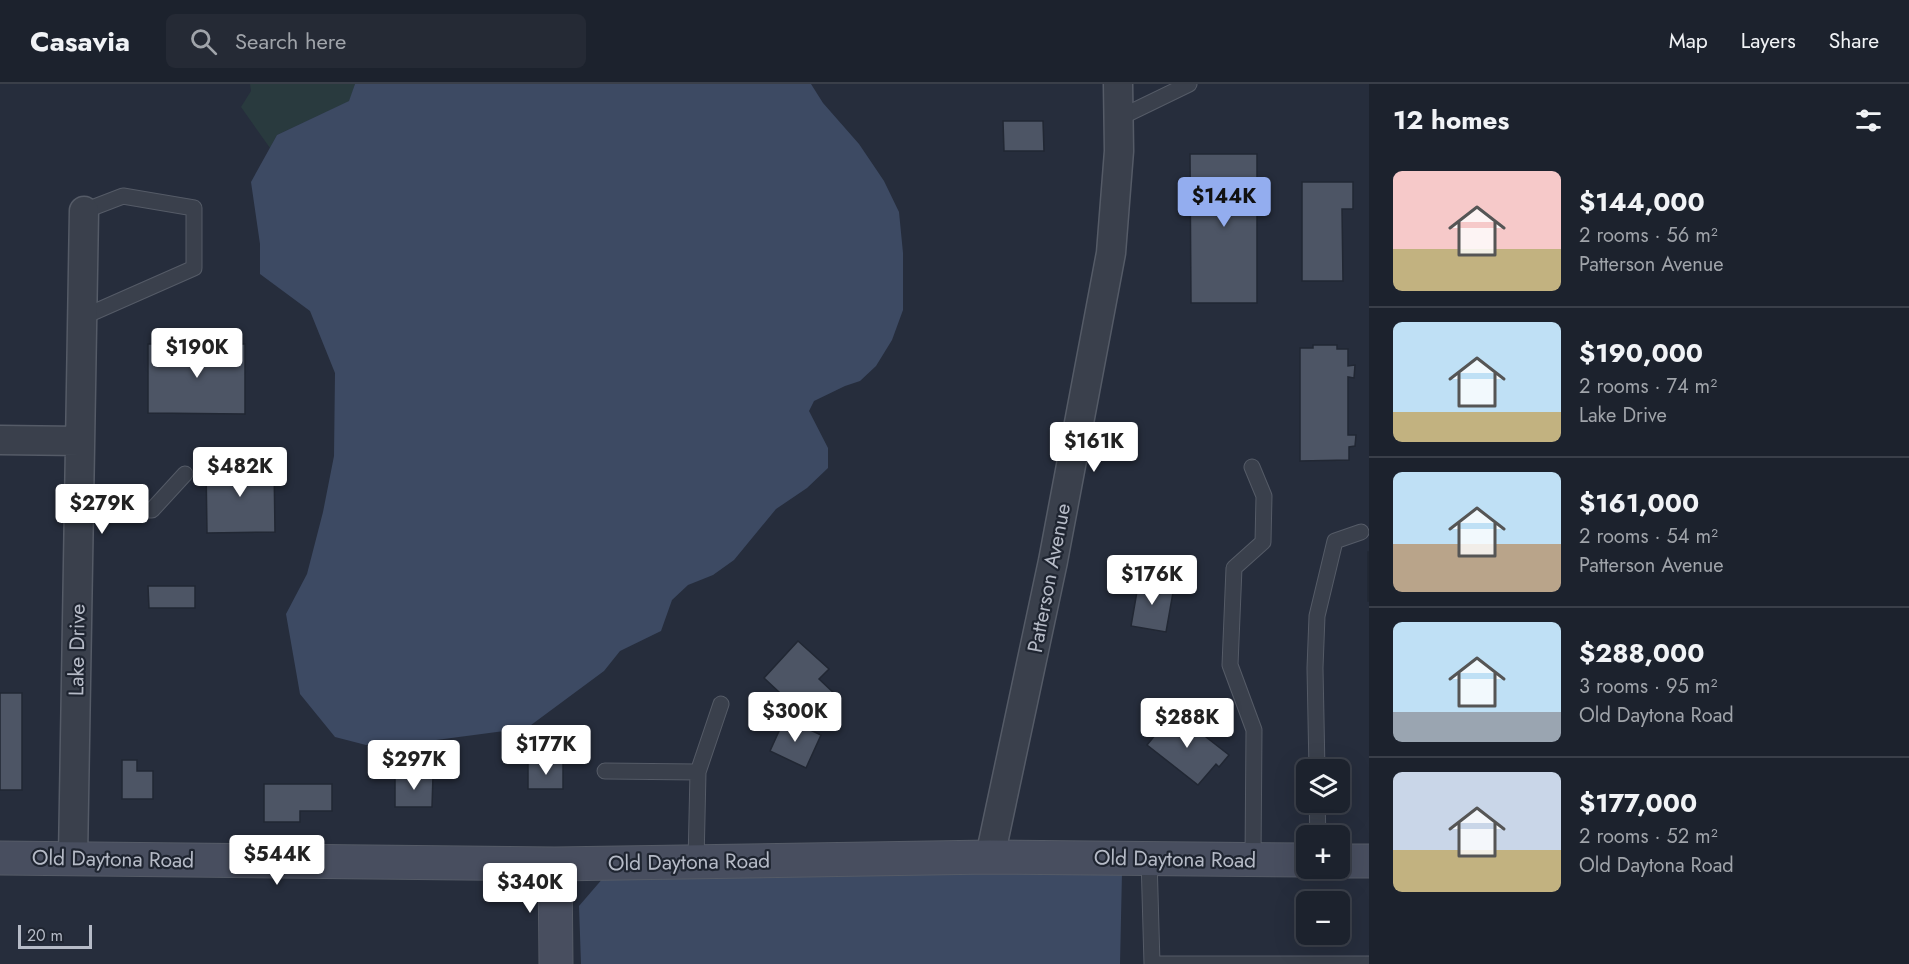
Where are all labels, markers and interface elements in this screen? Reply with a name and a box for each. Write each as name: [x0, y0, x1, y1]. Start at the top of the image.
search box: [166, 14, 586, 68]
text: Casavia: [30, 21, 130, 62]
icon: search: [187, 25, 220, 58]
text: Search here: [235, 25, 346, 57]
text: Map: [1669, 26, 1708, 56]
text: Layers: [1741, 26, 1796, 56]
text: Share: [1829, 26, 1879, 56]
text: 12 homes: [1393, 101, 1509, 139]
icon: filters: [1852, 104, 1885, 137]
pin: $144K: [1182, 177, 1266, 228]
text: $144K: [1192, 182, 1256, 211]
text: $144,000: [1579, 183, 1705, 221]
icon: home: [1441, 195, 1513, 267]
text: 2 rooms · 56 m²: [1579, 221, 1718, 250]
text: Patterson Avenue: [1579, 250, 1724, 279]
pin: $190K: [155, 328, 239, 379]
text: $190K: [165, 333, 229, 362]
text: $190,000: [1579, 334, 1703, 372]
icon: home: [1441, 346, 1513, 418]
text: 2 rooms · 74 m²: [1579, 372, 1717, 401]
text: Lake Drive: [1579, 401, 1667, 430]
pin: $161K: [1052, 422, 1136, 473]
text: $161K: [1064, 427, 1124, 456]
pin: $482K: [198, 447, 282, 498]
text: $482K: [207, 452, 273, 481]
pin: $279K: [60, 484, 144, 535]
text: $161,000: [1579, 484, 1699, 522]
text: $279K: [70, 489, 134, 518]
icon: home: [1441, 496, 1513, 568]
street label: Patterson Avenue: [1020, 500, 1078, 655]
text: 2 rooms · 54 m²: [1579, 522, 1718, 551]
text: Patterson Avenue: [1579, 551, 1724, 580]
pin: $176K: [1110, 555, 1194, 606]
text: $176K: [1121, 560, 1183, 589]
street label: Lake Drive: [61, 603, 93, 696]
text: $288,000: [1579, 634, 1705, 672]
icon: home: [1441, 646, 1513, 718]
text: 3 rooms · 95 m²: [1579, 672, 1717, 701]
pin: $300K: [753, 692, 837, 743]
text: $300K: [762, 697, 828, 726]
pin: $288K: [1145, 698, 1229, 749]
text: Old Daytona Road: [1579, 701, 1734, 730]
text: $288K: [1155, 703, 1219, 732]
pin: $177K: [504, 725, 588, 776]
text: $177K: [516, 730, 576, 759]
pin: $297K: [372, 740, 456, 791]
text: $297K: [382, 745, 446, 774]
map controls: [1296, 759, 1350, 945]
button: layers: [1296, 759, 1350, 813]
text: $177,000: [1579, 784, 1697, 822]
icon: home: [1441, 796, 1513, 868]
text: 2 rooms · 52 m²: [1579, 822, 1718, 851]
button: +: [1296, 825, 1350, 879]
pin: $544K: [235, 835, 319, 886]
text: $544K: [243, 840, 311, 869]
street label: Old Daytona Road: [32, 843, 194, 875]
street label: Old Daytona Road: [1094, 843, 1256, 875]
street label: Old Daytona Road: [608, 846, 770, 878]
text: Old Daytona Road: [1579, 851, 1734, 880]
pin: $340K: [488, 863, 572, 914]
text: $340K: [497, 868, 563, 897]
button: −: [1296, 891, 1350, 945]
scale bar: [18, 922, 92, 950]
text: 20 m: [27, 924, 63, 947]

